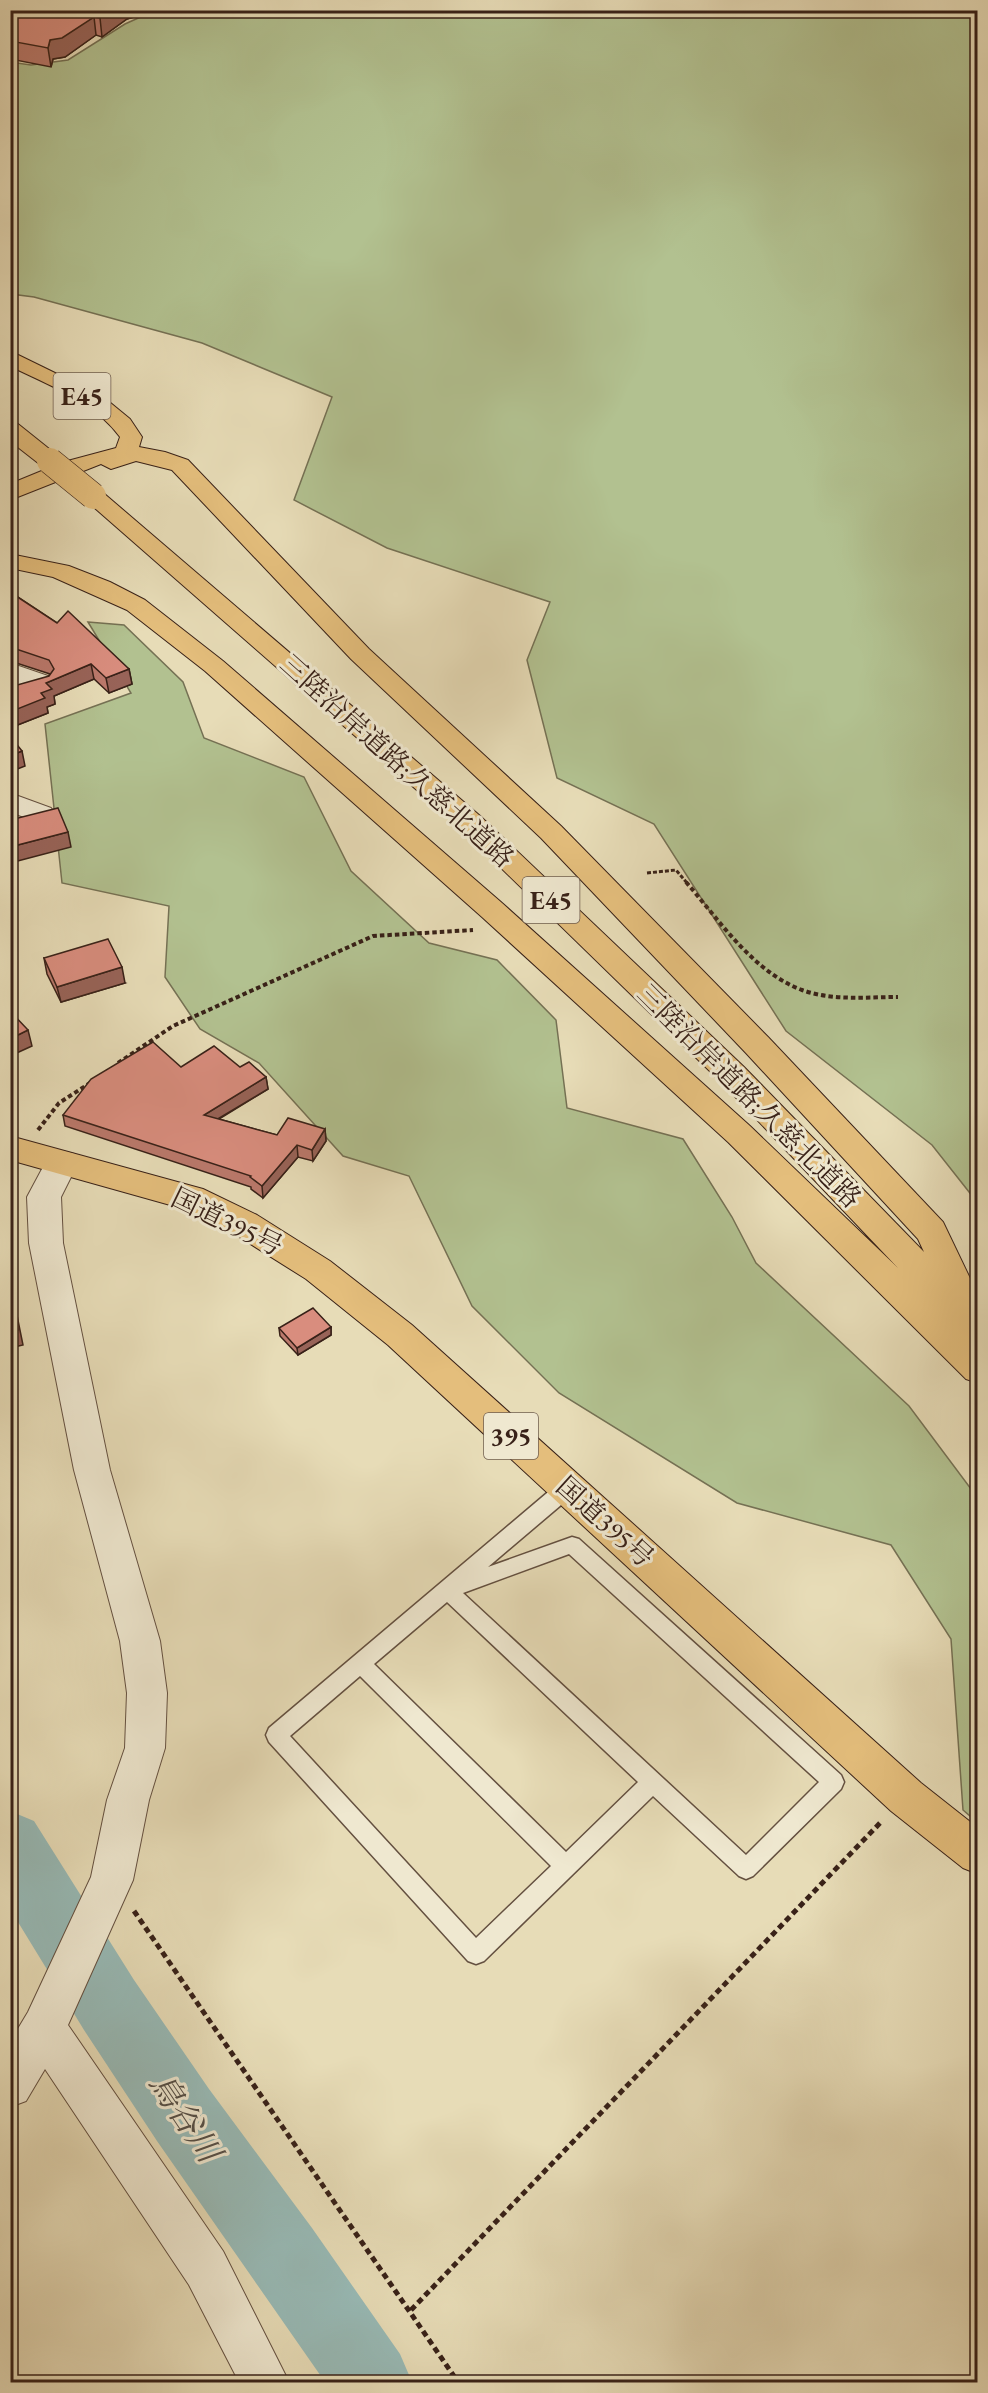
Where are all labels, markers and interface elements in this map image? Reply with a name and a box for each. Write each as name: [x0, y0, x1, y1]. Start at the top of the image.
road number: E45: [54, 373, 110, 419]
street label: 三陸沿岸道路;久慈北道路: [273, 646, 522, 875]
road number: E45: [522, 877, 580, 923]
street label: 三陸沿岸道路;久慈北道路: [630, 976, 869, 1215]
street label: 国道395号: [166, 1180, 289, 1264]
road number: 395: [484, 1413, 538, 1459]
street label: 国道395号: [549, 1469, 662, 1575]
water label: 鳥谷川: [140, 2064, 233, 2173]

